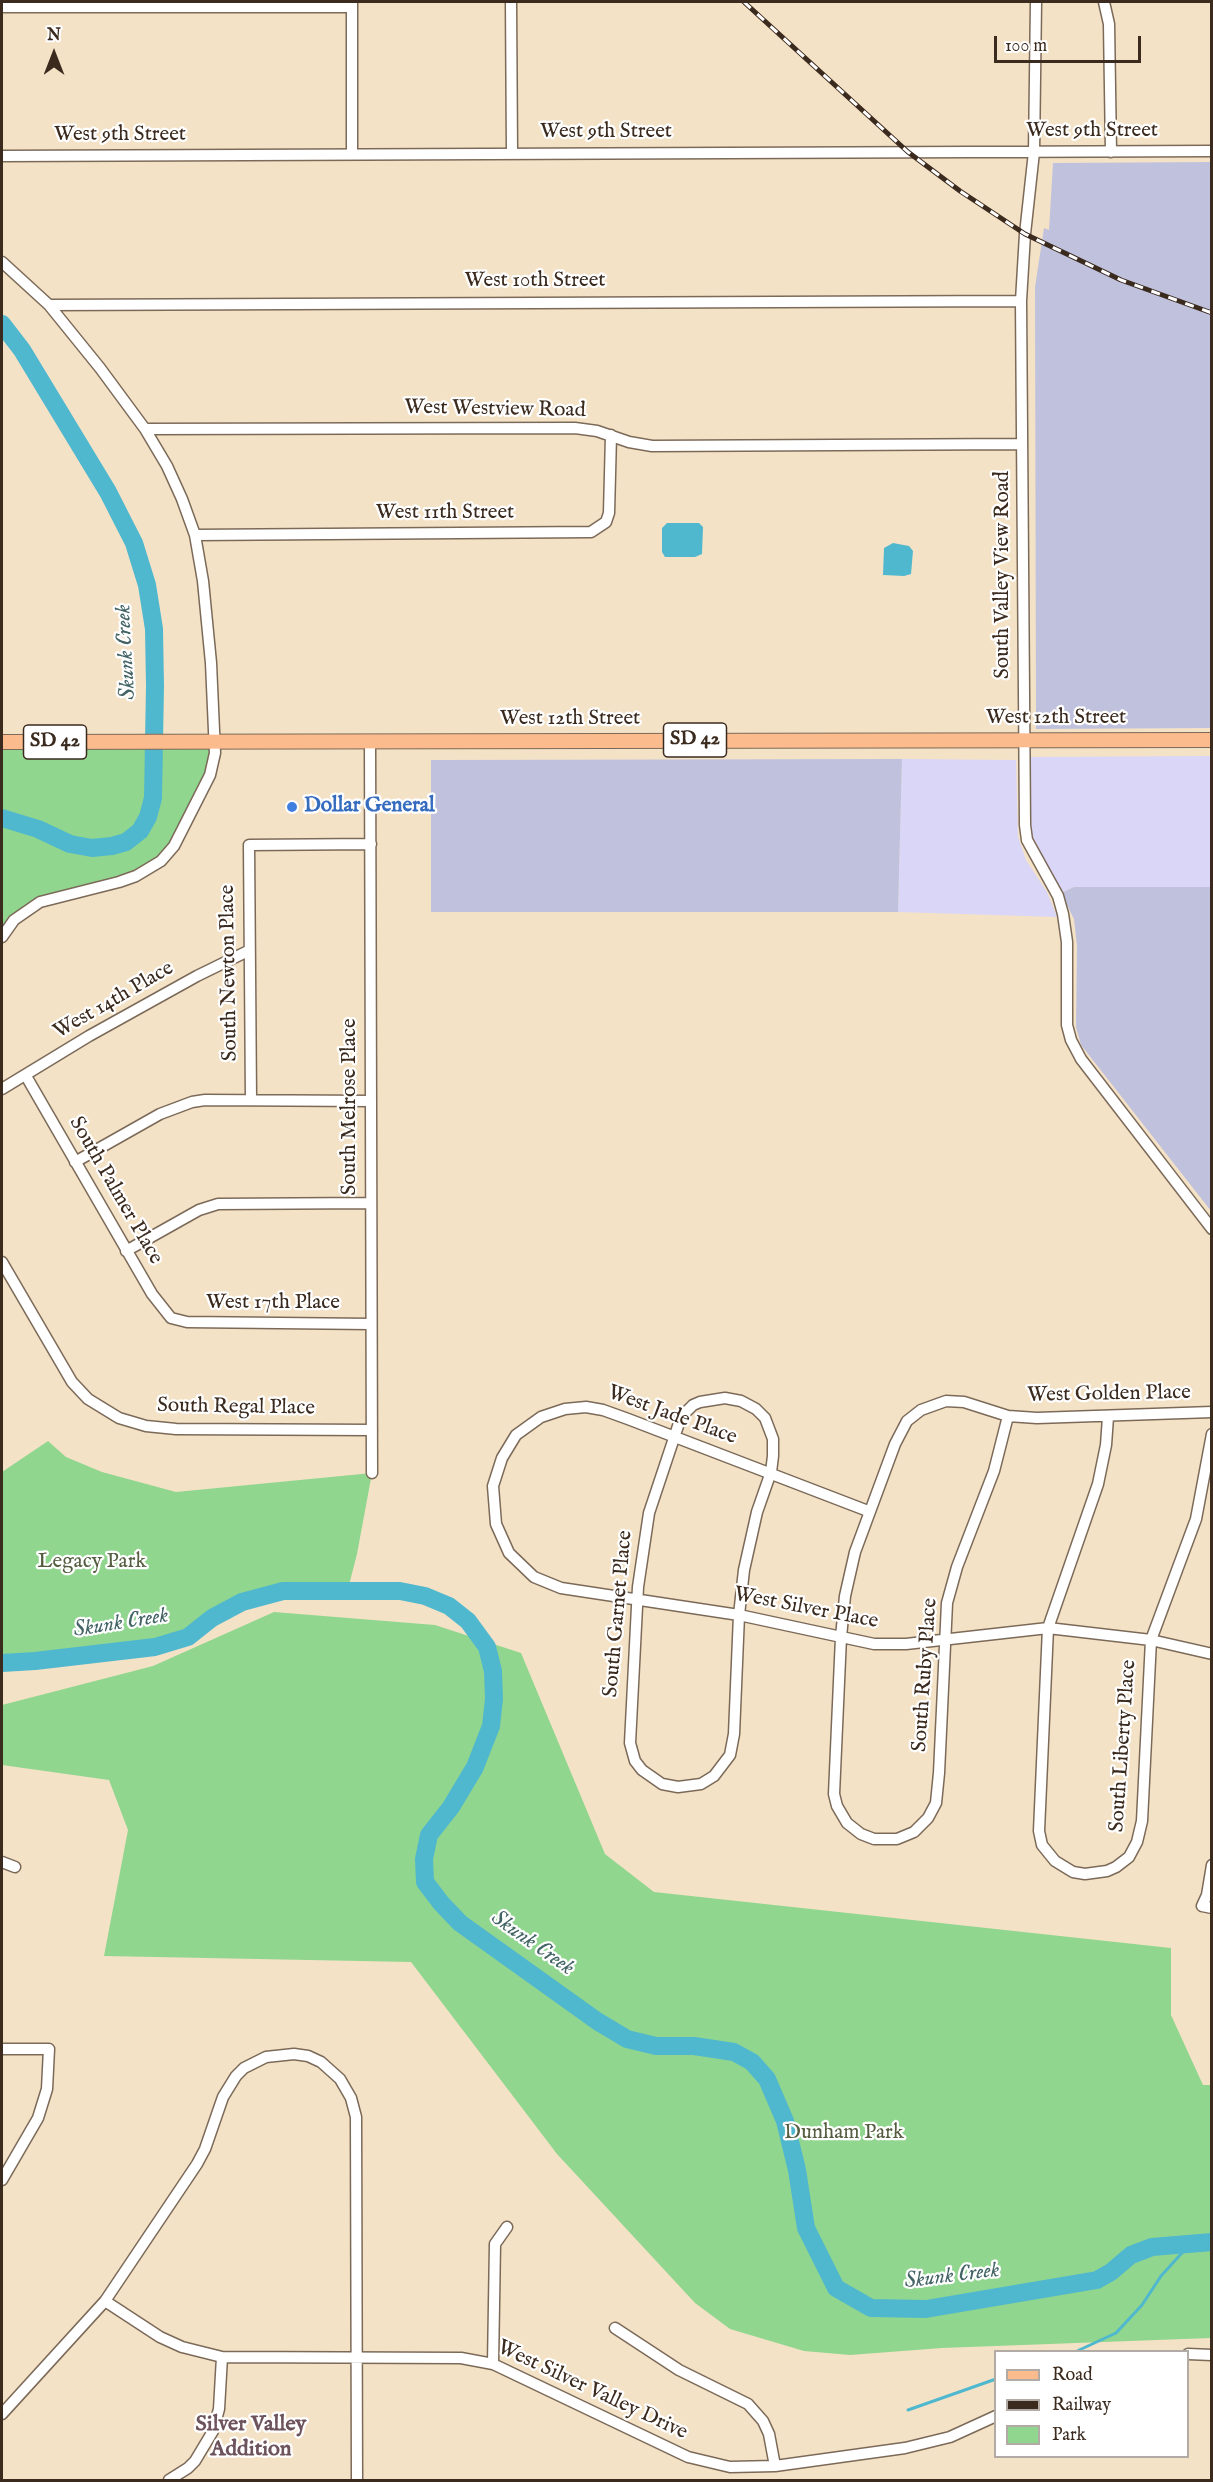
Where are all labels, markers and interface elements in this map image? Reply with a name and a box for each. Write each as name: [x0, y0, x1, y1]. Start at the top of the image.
north arrow: [24, 24, 84, 84]
scale bar: [997, 24, 1144, 62]
text: N: [47, 26, 61, 46]
text: 100 m: [1005, 35, 1047, 58]
street label: West 9th Street: [1026, 119, 1158, 145]
street label: West 9th Street: [540, 120, 672, 146]
street label: West 9th Street: [54, 123, 186, 149]
street label: West 10th Street: [465, 269, 605, 295]
street label: West Westview Road: [404, 396, 586, 424]
street label: South Valley View Road: [991, 471, 1017, 679]
street label: West 11th Street: [376, 501, 514, 527]
water label: Skunk Creek: [111, 604, 143, 700]
street label: West 12th Street: [986, 706, 1126, 732]
street label: West 12th Street: [500, 707, 640, 733]
road number: SD 42: [664, 723, 726, 757]
road number: SD 42: [23, 725, 86, 759]
place label: Dollar General: [304, 794, 435, 820]
marker: Dollar General: [285, 800, 299, 814]
street label: South Newton Place: [216, 884, 244, 1062]
street label: West 14th Place: [49, 956, 179, 1046]
street label: South Melrose Place: [338, 1018, 364, 1196]
street label: South Palmer Place: [62, 1113, 168, 1269]
street label: West 17th Place: [206, 1291, 340, 1317]
street label: West Jade Place: [604, 1381, 740, 1451]
street label: West Golden Place: [1027, 1381, 1191, 1409]
street label: South Regal Place: [157, 1394, 315, 1422]
street label: South Garnet Place: [599, 1529, 639, 1699]
park label: Legacy Park: [37, 1550, 147, 1576]
street label: West Silver Place: [732, 1583, 880, 1635]
street label: South Ruby Place: [908, 1597, 944, 1753]
water label: Skunk Creek: [72, 1603, 170, 1645]
street label: South Liberty Place: [1105, 1659, 1143, 1833]
water label: Skunk Creek: [485, 1906, 579, 1982]
park label: Dunham Park: [784, 2121, 904, 2147]
water label: Skunk Creek: [903, 2258, 1001, 2296]
street label: West Silver Valley Drive: [493, 2336, 691, 2446]
legend: [994, 2350, 1189, 2458]
text: Road: [1052, 2364, 1093, 2387]
text: Railway: [1052, 2394, 1111, 2417]
district label: Silver Valley Addition: [196, 2412, 306, 2464]
text: Park: [1052, 2424, 1086, 2447]

